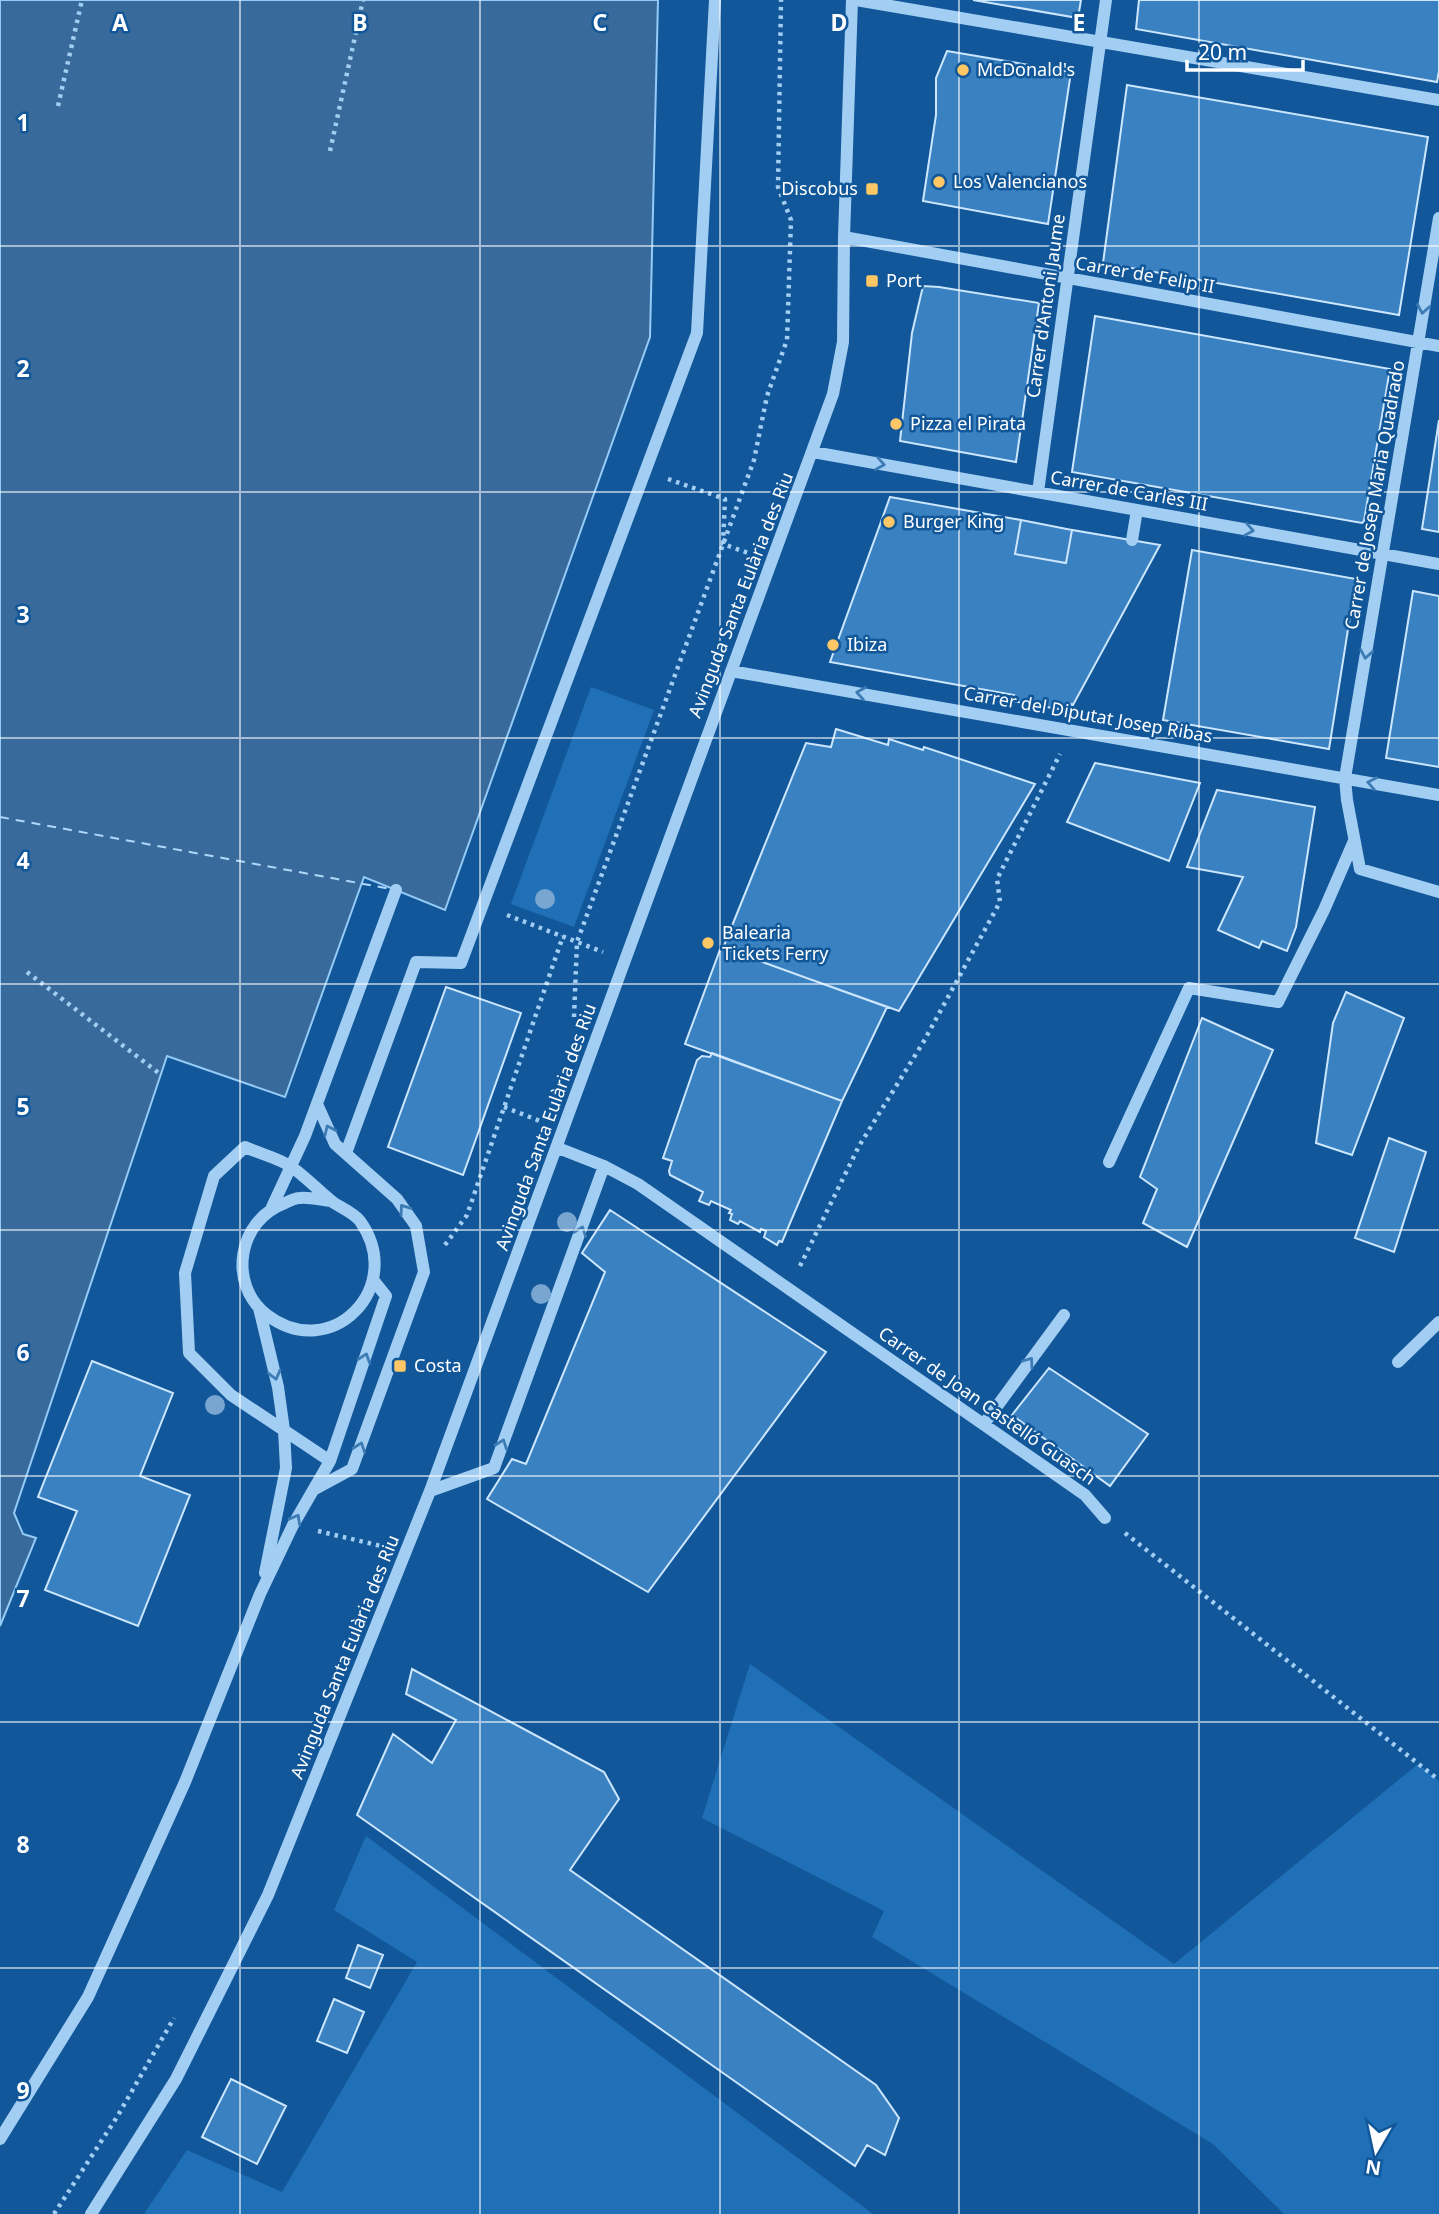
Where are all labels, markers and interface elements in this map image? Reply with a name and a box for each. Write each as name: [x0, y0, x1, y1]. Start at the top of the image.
text: A: [112, 6, 128, 38]
text: B: [352, 6, 368, 38]
text: C: [593, 6, 608, 38]
text: D: [831, 6, 847, 38]
text: E: [1073, 6, 1085, 38]
scale bar: [1187, 28, 1302, 72]
text: 20 m: [1198, 38, 1247, 66]
place label: McDonald's: [977, 57, 1075, 81]
marker: McDonald's: [955, 62, 971, 78]
text: 1: [16, 106, 30, 138]
place label: Los Valencianos: [953, 169, 1087, 193]
marker: Los Valencianos: [931, 174, 947, 190]
place label: Discobus: [781, 176, 858, 200]
marker: Discobus: [864, 181, 880, 197]
street label: Carrer d'Antoni Jaume: [1020, 212, 1070, 399]
street label: Carrer de Felip II: [1074, 250, 1217, 298]
place label: Port: [886, 268, 922, 292]
marker: Port: [864, 273, 880, 289]
one-way arrow: [1417, 303, 1432, 315]
text: 2: [16, 352, 30, 384]
street label: Carrer de Josep Maria Quadrado: [1338, 358, 1410, 631]
place label: Pizza el Pirata: [910, 411, 1026, 435]
marker: Pizza el Pirata: [888, 416, 904, 432]
one-way arrow: [874, 456, 886, 471]
street label: Carrer de Carles III: [1049, 464, 1210, 516]
street label: Avinguda Santa Eulària des Riu: [682, 468, 798, 721]
place label: Burger King: [903, 509, 1004, 533]
marker: Burger King: [881, 514, 897, 530]
one-way arrow: [1243, 522, 1255, 537]
text: 3: [16, 598, 30, 630]
place label: Ibiza: [847, 632, 887, 656]
marker: Ibiza: [825, 637, 841, 653]
one-way arrow: [1359, 649, 1374, 660]
street label: Carrer del Diputat Josep Ribas: [962, 680, 1215, 748]
one-way arrow: [855, 687, 867, 702]
one-way arrow: [1366, 776, 1378, 791]
text: 4: [16, 844, 30, 876]
place label: Balearia Tickets Ferry: [722, 920, 829, 965]
marker: Balearia Tickets Ferry: [700, 935, 716, 951]
street label: Avinguda Santa Eulària des Riu: [489, 1000, 601, 1253]
text: 5: [16, 1090, 30, 1122]
one-way arrow: [323, 1125, 337, 1138]
one-way arrow: [400, 1204, 412, 1217]
one-way arrow: [572, 1225, 586, 1237]
street label: Carrer de Joan Castelló Guasch: [874, 1321, 1101, 1490]
text: 6: [16, 1336, 30, 1368]
one-way arrow: [357, 1353, 371, 1365]
place label: Costa: [414, 1353, 461, 1377]
one-way arrow: [1021, 1357, 1034, 1370]
marker: Costa: [392, 1358, 408, 1374]
one-way arrow: [267, 1369, 281, 1381]
one-way arrow: [494, 1439, 508, 1451]
one-way arrow: [352, 1441, 366, 1453]
one-way arrow: [288, 1514, 301, 1526]
street label: Avinguda Santa Eulària des Riu: [284, 1531, 404, 1782]
text: 7: [16, 1582, 30, 1614]
text: 8: [16, 1828, 30, 1860]
text: 9: [16, 2074, 30, 2106]
north arrow: [1341, 2116, 1411, 2186]
text: N: [1364, 2154, 1383, 2182]

